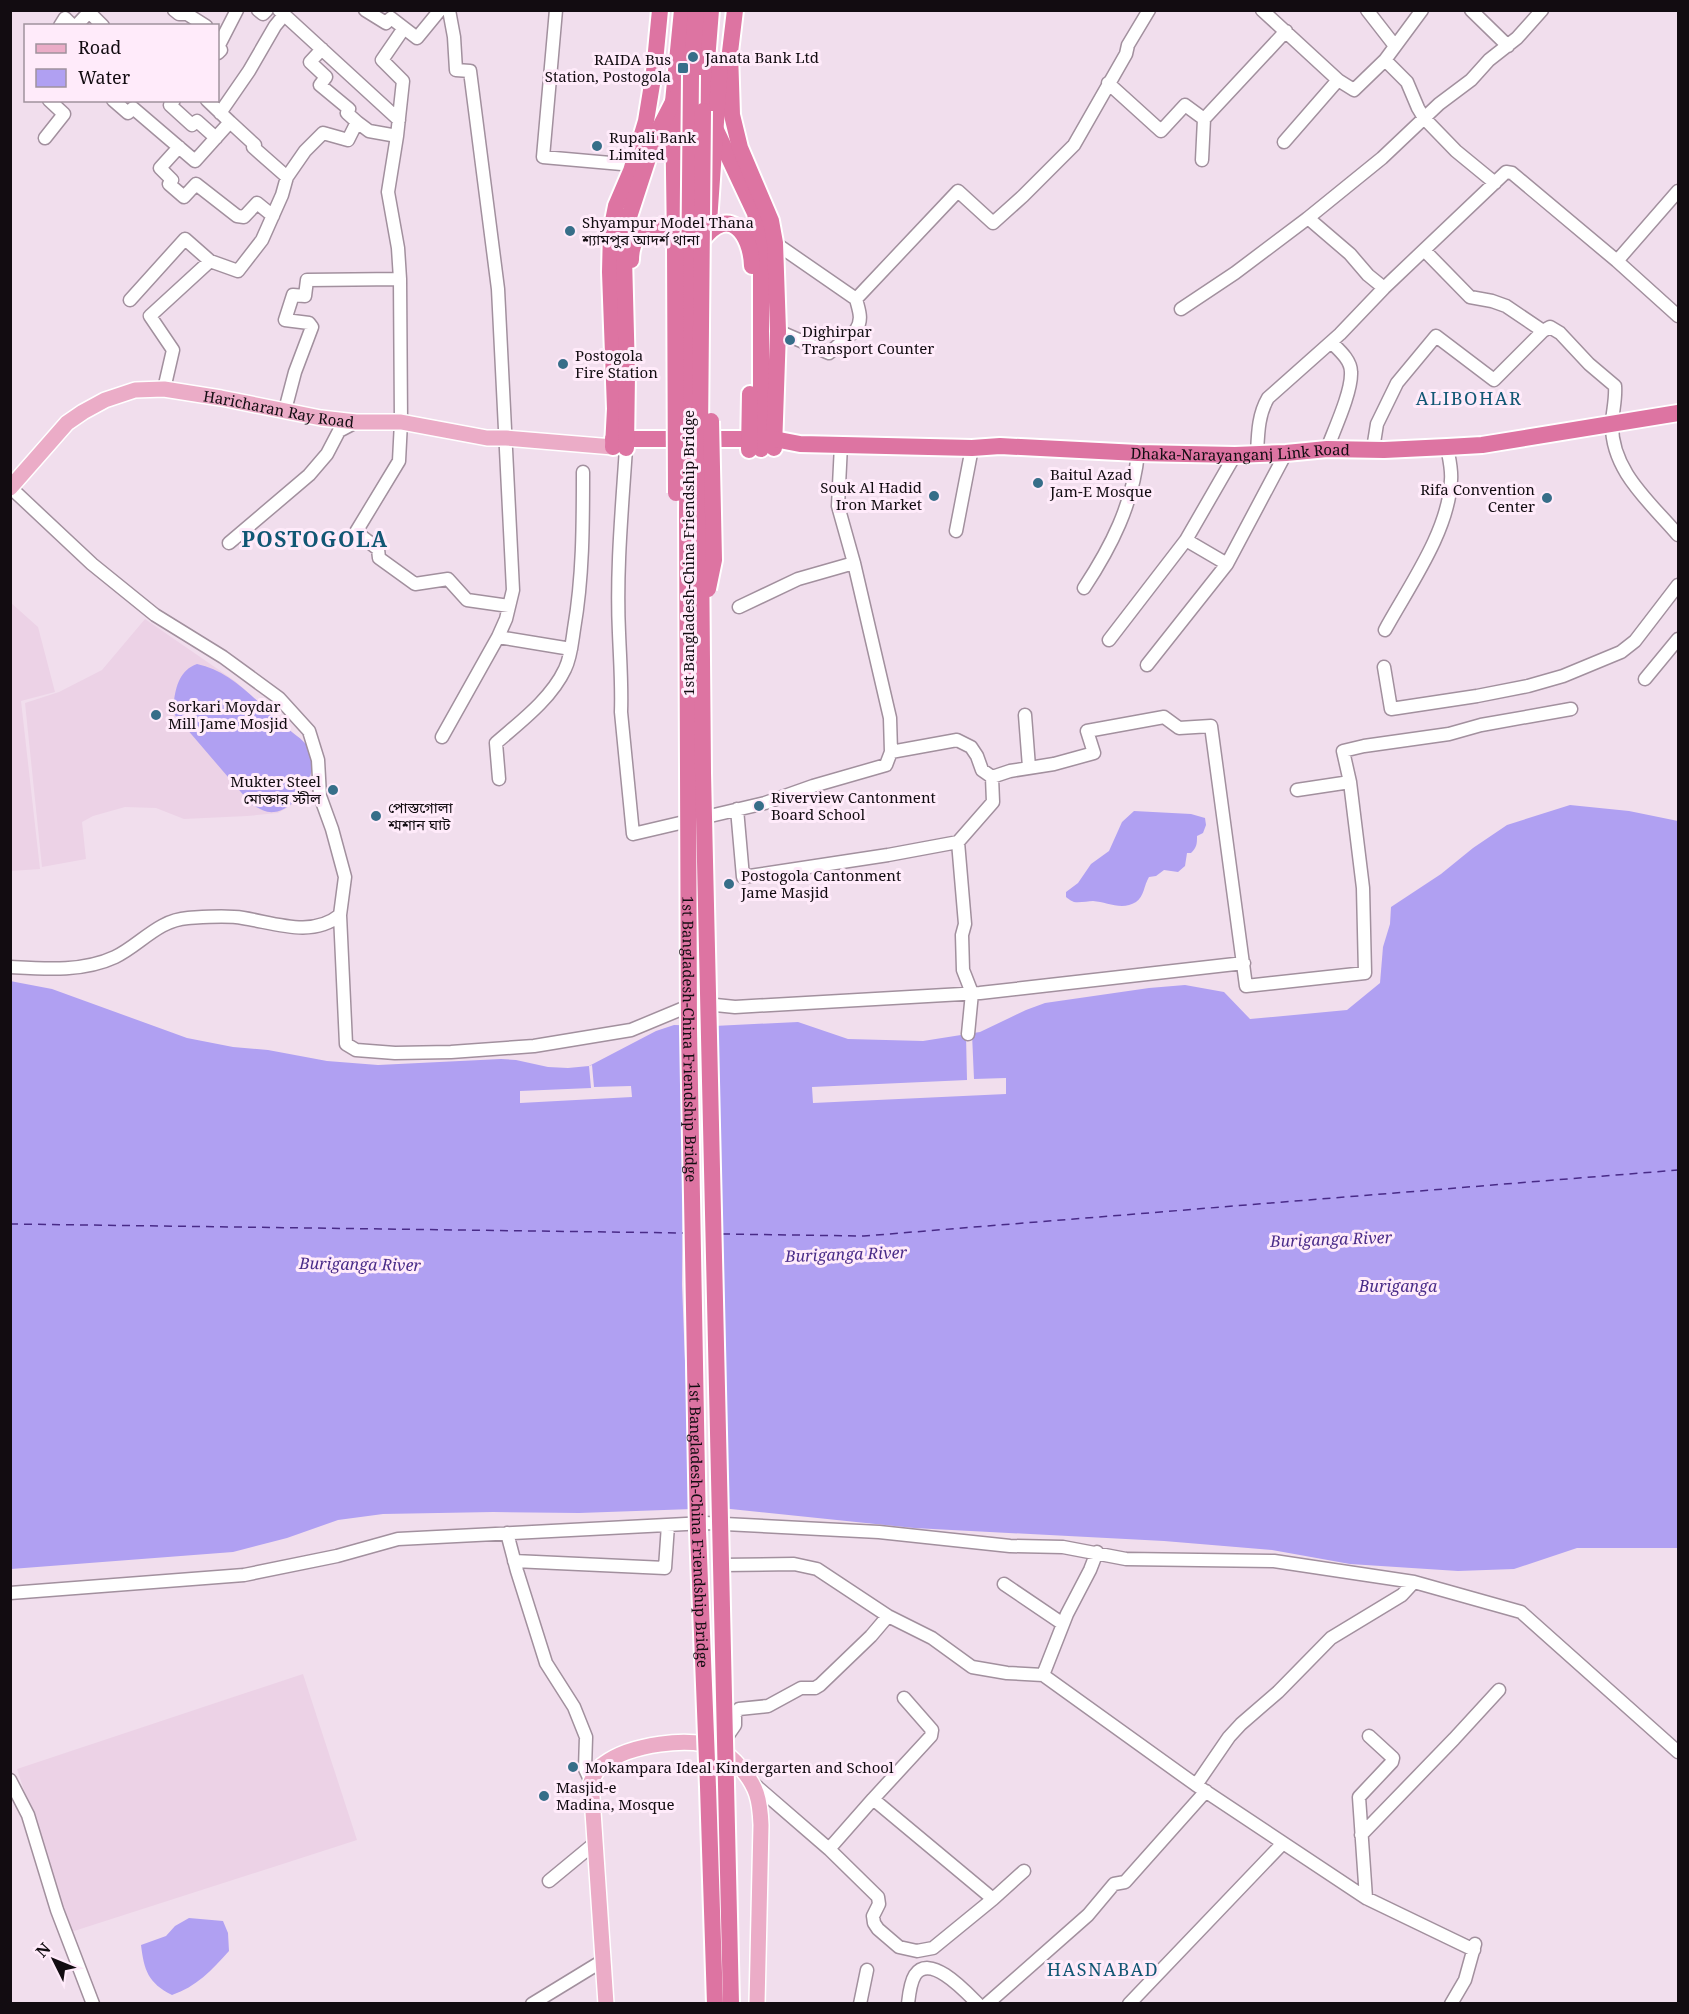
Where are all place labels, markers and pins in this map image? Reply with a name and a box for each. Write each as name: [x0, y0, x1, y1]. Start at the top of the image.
place label: Janata Bank Ltd: [704, 47, 819, 67]
place label: RAIDA Bus Station, Postogola: [545, 49, 671, 86]
marker: Janata Bank Ltd: [686, 50, 700, 64]
marker: RAIDA Bus Station, Postogola: [676, 61, 690, 75]
place label: Rupali Bank Limited: [609, 127, 696, 164]
marker: Rupali Bank Limited: [590, 139, 604, 153]
place label: Shyampur Model Thana শ্যামপুর আদর্শ থানা: [581, 212, 754, 249]
marker: Shyampur Model Thana শ্যামপুর আদর্শ থানা: [563, 224, 577, 238]
place label: Dighirpar Transport Counter: [802, 321, 934, 358]
marker: Dighirpar Transport Counter: [783, 333, 797, 347]
place label: Postogola Fire Station: [575, 345, 658, 382]
marker: Postogola Fire Station: [556, 357, 570, 371]
place label: Baitul Azad Jam-E Mosque: [1049, 464, 1152, 501]
marker: Baitul Azad Jam-E Mosque: [1031, 476, 1045, 490]
place label: Souk Al Hadid Iron Market: [820, 477, 922, 514]
place label: Rifa Convention Center: [1420, 479, 1535, 516]
marker: Souk Al Hadid Iron Market: [927, 489, 941, 503]
marker: Rifa Convention Center: [1540, 491, 1554, 505]
place label: Sorkari Moydar Mill Jame Mosjid: [168, 696, 288, 733]
marker: Sorkari Moydar Mill Jame Mosjid: [149, 708, 163, 722]
place label: Mukter Steel মোক্তার স্টীল: [230, 771, 322, 808]
marker: Mukter Steel মোক্তার স্টীল: [326, 783, 340, 797]
place label: Riverview Cantonment Board School: [771, 787, 936, 824]
place label: পোস্তগোলা শ্মশান ঘাট: [387, 797, 454, 834]
marker: Riverview Cantonment Board School: [752, 799, 766, 813]
marker: পোস্তগোলা শ্মশান ঘাট: [369, 809, 383, 823]
place label: Postogola Cantonment Jame Masjid: [740, 865, 901, 902]
marker: Postogola Cantonment Jame Masjid: [722, 877, 736, 891]
place label: Mokampara Ideal Kindergarten and School: [585, 1757, 894, 1777]
marker: Mokampara Ideal Kindergarten and School: [566, 1760, 580, 1774]
place label: Masjid-e Madina, Mosque: [556, 1777, 675, 1814]
marker: Masjid-e Madina, Mosque: [537, 1789, 551, 1803]

